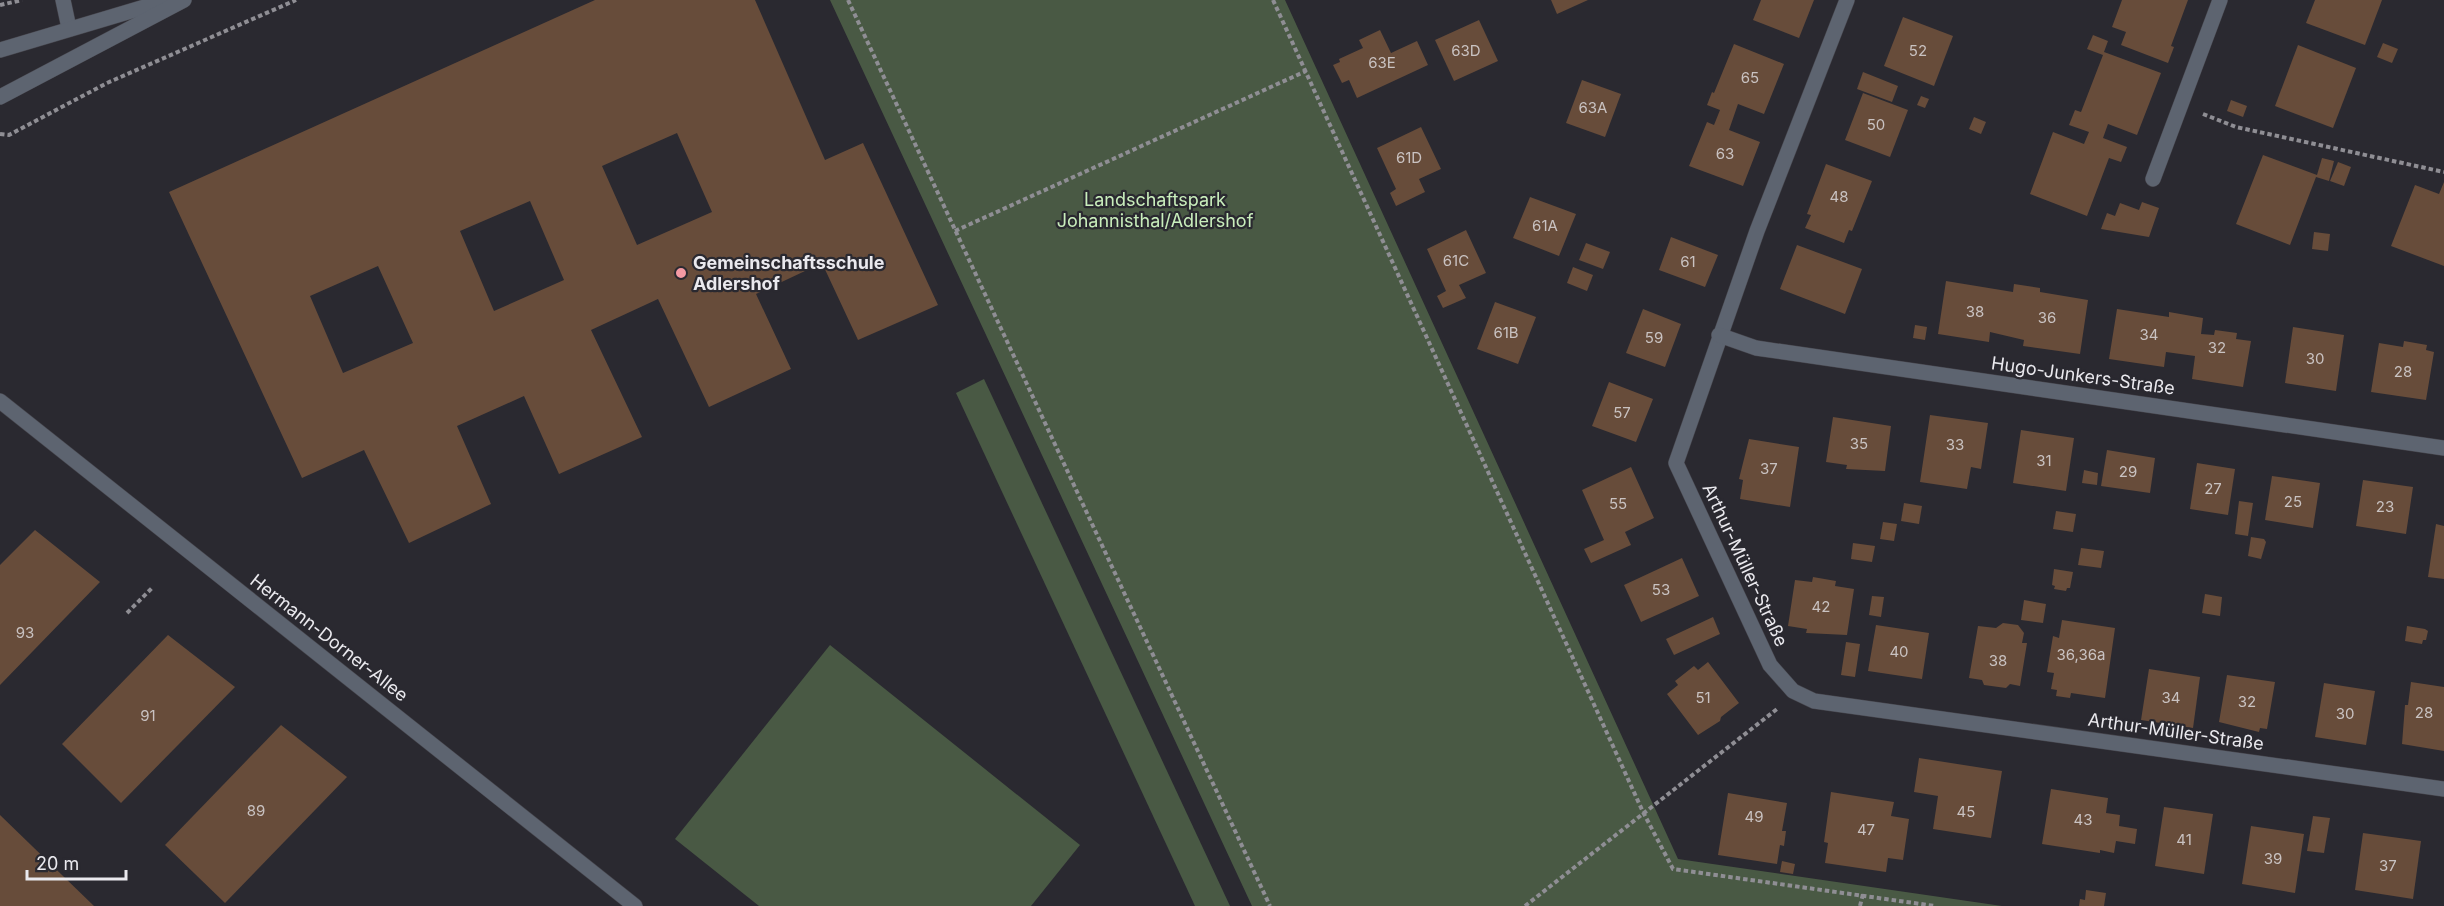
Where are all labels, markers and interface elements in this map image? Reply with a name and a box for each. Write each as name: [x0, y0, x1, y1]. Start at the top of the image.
house number: 63D: [1451, 41, 1481, 60]
house number: 52: [1909, 41, 1927, 60]
house number: 63E: [1368, 53, 1396, 72]
house number: 65: [1741, 68, 1759, 87]
house number: 63A: [1579, 98, 1607, 117]
house number: 50: [1867, 115, 1885, 134]
house number: 63: [1716, 144, 1734, 163]
house number: 61D: [1396, 148, 1422, 167]
house number: 48: [1830, 187, 1848, 206]
park label: Landschaftspark Johannisthal/Adlershof: [1057, 189, 1254, 231]
house number: 61A: [1532, 216, 1558, 235]
house number: 61C: [1443, 251, 1469, 270]
place label: Gemeinschaftsschule Adlershof: [693, 252, 885, 294]
house number: 61: [1680, 252, 1696, 271]
marker: Gemeinschaftsschule Adlershof: [674, 266, 688, 280]
house number: 38: [1966, 302, 1984, 321]
house number: 36: [2038, 308, 2056, 327]
house number: 61B: [1493, 323, 1519, 342]
house number: 34: [2140, 325, 2158, 344]
house number: 59: [1645, 328, 1663, 347]
house number: 32: [2208, 338, 2226, 357]
house number: 30: [2306, 349, 2324, 368]
street label: Hugo-Junkers-Straße: [1990, 352, 2176, 399]
house number: 28: [2394, 362, 2412, 381]
house number: 57: [1613, 403, 1631, 422]
house number: 35: [1850, 434, 1868, 453]
house number: 33: [1946, 435, 1964, 454]
house number: 31: [2036, 451, 2052, 470]
house number: 37: [1760, 459, 1778, 478]
house number: 29: [2119, 462, 2137, 481]
house number: 27: [2204, 479, 2222, 498]
street label: Arthur-Müller-Straße: [1698, 480, 1792, 650]
house number: 25: [2284, 492, 2302, 511]
house number: 55: [1609, 494, 1627, 513]
house number: 23: [2376, 497, 2394, 516]
street label: Hermann-Dorner-Allee: [246, 570, 412, 706]
house number: 53: [1652, 580, 1670, 599]
house number: 42: [1812, 597, 1830, 616]
house number: 93: [16, 623, 34, 642]
house number: 40: [1889, 642, 1909, 661]
house number: 36,36a: [2057, 645, 2105, 664]
house number: 38: [1989, 651, 2007, 670]
house number: 51: [1695, 688, 1711, 707]
house number: 34: [2162, 688, 2180, 707]
house number: 32: [2238, 692, 2256, 711]
house number: 28: [2415, 703, 2433, 722]
house number: 30: [2336, 704, 2354, 723]
house number: 91: [140, 706, 156, 725]
street label: Arthur-Müller-Straße: [2087, 709, 2265, 754]
house number: 89: [247, 801, 265, 820]
house number: 45: [1957, 802, 1975, 821]
house number: 49: [1745, 807, 1764, 826]
house number: 43: [2074, 810, 2092, 829]
house number: 47: [1857, 820, 1875, 839]
house number: 41: [2176, 830, 2192, 849]
scale bar: [27, 843, 126, 881]
house number: 39: [2264, 849, 2282, 868]
text: 20 m: [36, 853, 79, 874]
house number: 37: [2379, 856, 2397, 875]

